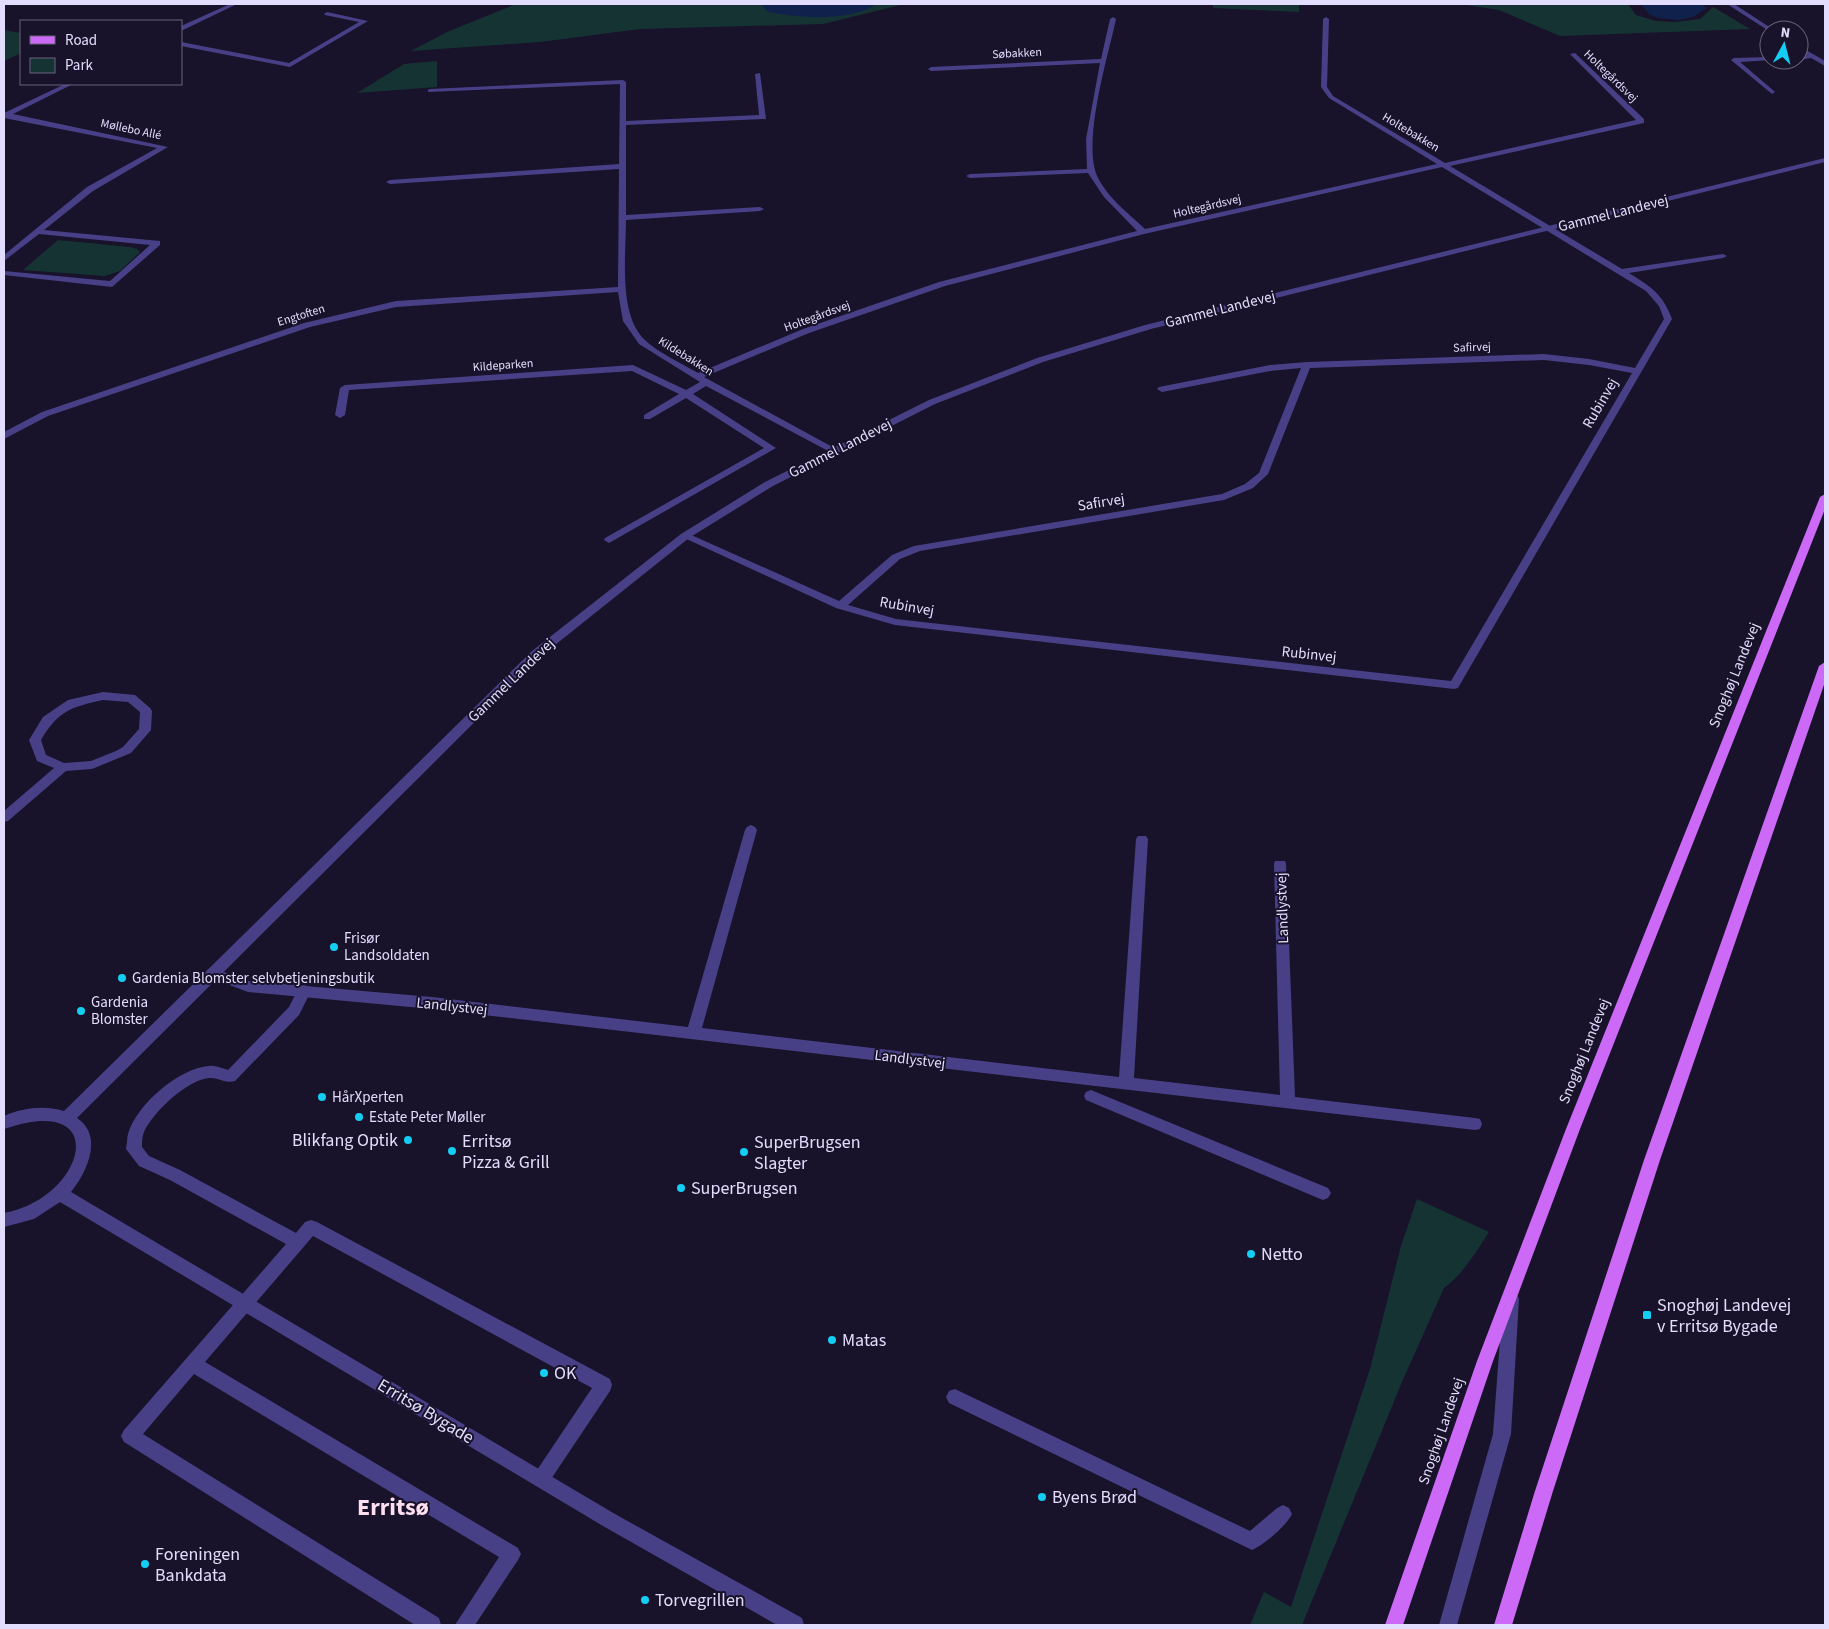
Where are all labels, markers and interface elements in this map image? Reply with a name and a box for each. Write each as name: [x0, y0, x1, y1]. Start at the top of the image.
legend: [20, 20, 182, 85]
north arrow: [1759, 20, 1809, 70]
text: N: [1780, 23, 1791, 44]
text: Road: [65, 30, 97, 51]
street label: Søbakken: [992, 44, 1042, 63]
street label: Holtegårdsvej: [1580, 46, 1641, 107]
text: Park: [65, 55, 94, 76]
street label: Holtebakken: [1379, 109, 1443, 156]
street label: Møllebo Allé: [99, 115, 163, 144]
street label: Holtegårdsvej: [1171, 190, 1243, 223]
street label: Gammel Landevej: [1556, 190, 1670, 237]
street label: Gammel Landevej: [1163, 286, 1277, 333]
street label: Holtegårdsvej: [782, 297, 853, 336]
street label: Engtoften: [275, 300, 327, 331]
street label: Kildebakken: [655, 333, 717, 380]
street label: Safirvej: [1453, 338, 1491, 357]
street label: Kildeparken: [472, 355, 534, 376]
street label: Rubinvej: [1578, 374, 1623, 432]
street label: Gammel Landevej: [785, 413, 895, 483]
street label: Safirvej: [1076, 488, 1126, 517]
street label: Rubinvej: [878, 591, 936, 622]
street label: Snoghøj Landevej: [1704, 619, 1765, 731]
street label: Gammel Landevej: [463, 634, 559, 727]
street label: Rubinvej: [1281, 641, 1337, 668]
street label: Landlystvej: [1271, 872, 1294, 944]
place label: Frisør Landsoldaten: [344, 928, 430, 966]
marker: Frisør Landsoldaten: [328, 941, 340, 953]
place label: Gardenia Blomster selvbetjeningsbutik: [132, 968, 375, 989]
marker: Gardenia Blomster selvbetjeningsbutik: [116, 972, 128, 984]
place label: Gardenia Blomster: [91, 992, 149, 1030]
street label: Landlystvej: [415, 992, 489, 1021]
street label: Snoghøj Landevej: [1554, 995, 1615, 1107]
marker: Gardenia Blomster: [75, 1005, 87, 1017]
street label: Landlystvej: [873, 1045, 947, 1074]
place label: HårXperten: [332, 1087, 404, 1108]
marker: HårXperten: [316, 1091, 328, 1103]
place label: Estate Peter Møller: [369, 1107, 486, 1128]
marker: Estate Peter Møller: [353, 1111, 365, 1123]
place label: Blikfang Optik: [292, 1128, 398, 1153]
place label: Erritsø Pizza & Grill: [462, 1129, 550, 1175]
place label: SuperBrugsen Slagter: [754, 1130, 861, 1176]
marker: Blikfang Optik: [402, 1134, 414, 1146]
marker: Erritsø Pizza & Grill: [446, 1145, 458, 1157]
marker: SuperBrugsen Slagter: [738, 1146, 750, 1158]
place label: SuperBrugsen: [691, 1176, 798, 1201]
marker: SuperBrugsen: [675, 1182, 687, 1194]
place label: Netto: [1261, 1242, 1303, 1267]
marker: Netto: [1245, 1248, 1257, 1260]
place label: Snoghøj Landevej v Erritsø Bygade: [1657, 1293, 1791, 1339]
marker: Snoghøj Landevej v Erritsø Bygade: [1641, 1309, 1653, 1321]
place label: Matas: [842, 1328, 886, 1353]
marker: Matas: [826, 1334, 838, 1346]
place label: OK: [554, 1361, 577, 1386]
marker: OK: [538, 1367, 550, 1379]
street label: Erritsø Bygade: [373, 1373, 479, 1450]
street label: Snoghøj Landevej: [1413, 1375, 1470, 1487]
place label: Byens Brød: [1052, 1485, 1137, 1510]
district label: Erritsø: [357, 1490, 429, 1525]
marker: Byens Brød: [1036, 1491, 1048, 1503]
place label: Foreningen Bankdata: [155, 1542, 240, 1588]
marker: Foreningen Bankdata: [139, 1558, 151, 1570]
place label: Torvegrillen: [655, 1588, 745, 1613]
marker: Torvegrillen: [639, 1594, 651, 1606]

